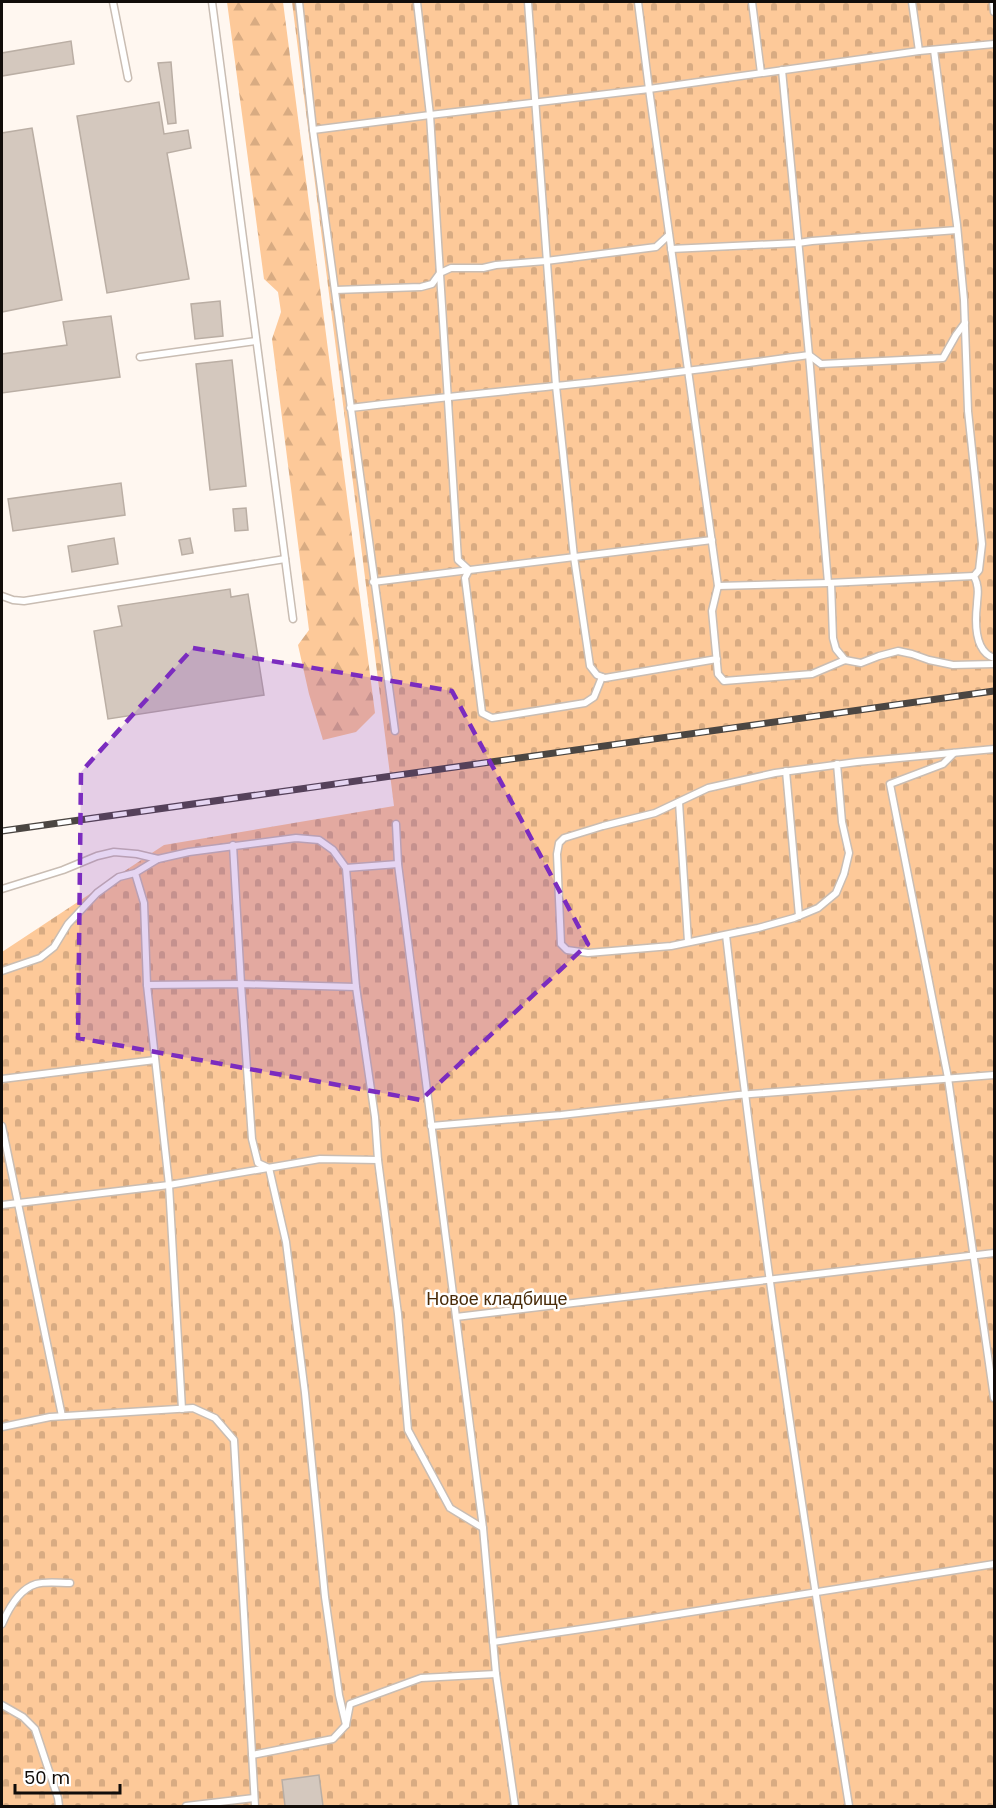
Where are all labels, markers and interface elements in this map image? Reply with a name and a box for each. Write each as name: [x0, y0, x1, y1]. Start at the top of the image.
park label: Новое кладбище: [426, 1286, 568, 1311]
scale bar: [15, 1757, 120, 1795]
text: 50 m: [24, 1765, 70, 1790]

